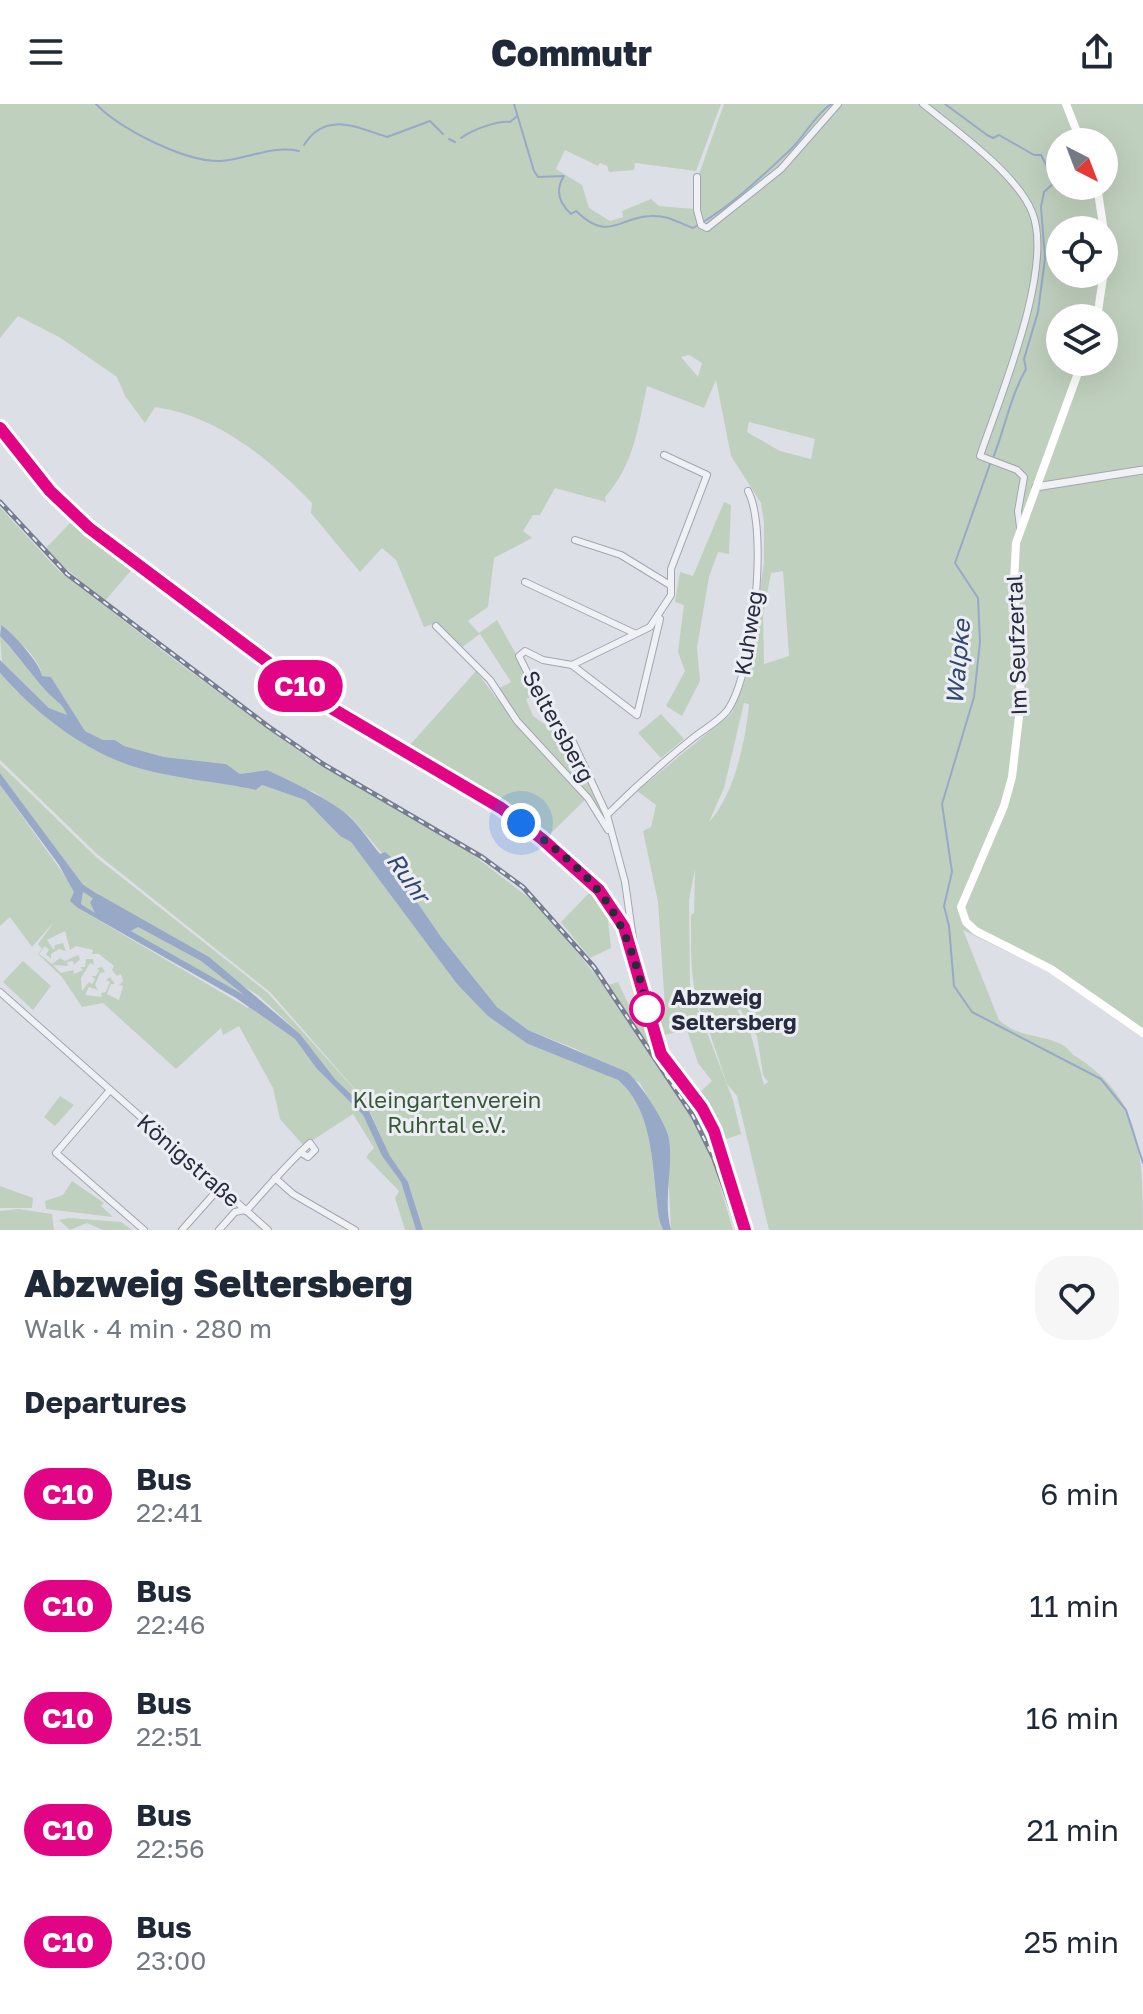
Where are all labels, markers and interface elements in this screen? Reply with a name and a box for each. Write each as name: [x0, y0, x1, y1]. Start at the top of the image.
icon: menu: [24, 30, 68, 74]
icon: share: [1075, 30, 1119, 74]
text: Commutr: [491, 31, 652, 74]
north arrow: [1046, 128, 1118, 200]
map controls: [1046, 128, 1118, 376]
button: locate: [1046, 216, 1118, 288]
button: layers: [1046, 304, 1118, 376]
street label: Im Seufzertal: [1000, 574, 1032, 716]
street label: Kuhweg: [728, 589, 768, 677]
water label: Walpke: [939, 616, 975, 706]
line badge: C10: [254, 660, 346, 712]
street label: Seltersberg: [517, 665, 601, 787]
text: C10: [274, 669, 326, 702]
your location: [501, 803, 541, 843]
water label: Ruhr: [381, 846, 439, 911]
place label: Abzweig Seltersberg: [671, 983, 797, 1035]
marker: Abzweig Seltersberg: [630, 992, 664, 1026]
park label: Kleingartenverein Ruhrtal e.V.: [353, 1086, 541, 1138]
street label: Königstraße: [132, 1108, 246, 1212]
button: heart: [1035, 1256, 1119, 1340]
text: Abzweig Seltersberg: [24, 1260, 413, 1305]
text: Walk · 4 min · 280 m: [24, 1313, 272, 1344]
text: Departures: [24, 1384, 187, 1420]
text: Bus: [136, 1461, 192, 1497]
text: 6 min: [1040, 1476, 1119, 1512]
text: C10: [42, 1477, 94, 1510]
text: 22:41: [136, 1497, 202, 1528]
text: Bus: [136, 1573, 192, 1609]
text: 11 min: [1029, 1588, 1119, 1624]
text: C10: [42, 1589, 94, 1622]
text: 22:46: [136, 1609, 206, 1640]
text: Bus: [136, 1685, 192, 1721]
text: 16 min: [1026, 1700, 1119, 1736]
text: C10: [42, 1701, 94, 1734]
text: 22:51: [136, 1721, 202, 1752]
text: Bus: [136, 1797, 192, 1833]
text: 21 min: [1027, 1812, 1119, 1848]
text: C10: [42, 1813, 94, 1846]
text: 22:56: [136, 1833, 205, 1864]
text: Bus: [136, 1909, 192, 1945]
text: 25 min: [1024, 1924, 1119, 1960]
text: C10: [42, 1925, 94, 1958]
text: 23:00: [136, 1945, 206, 1976]

